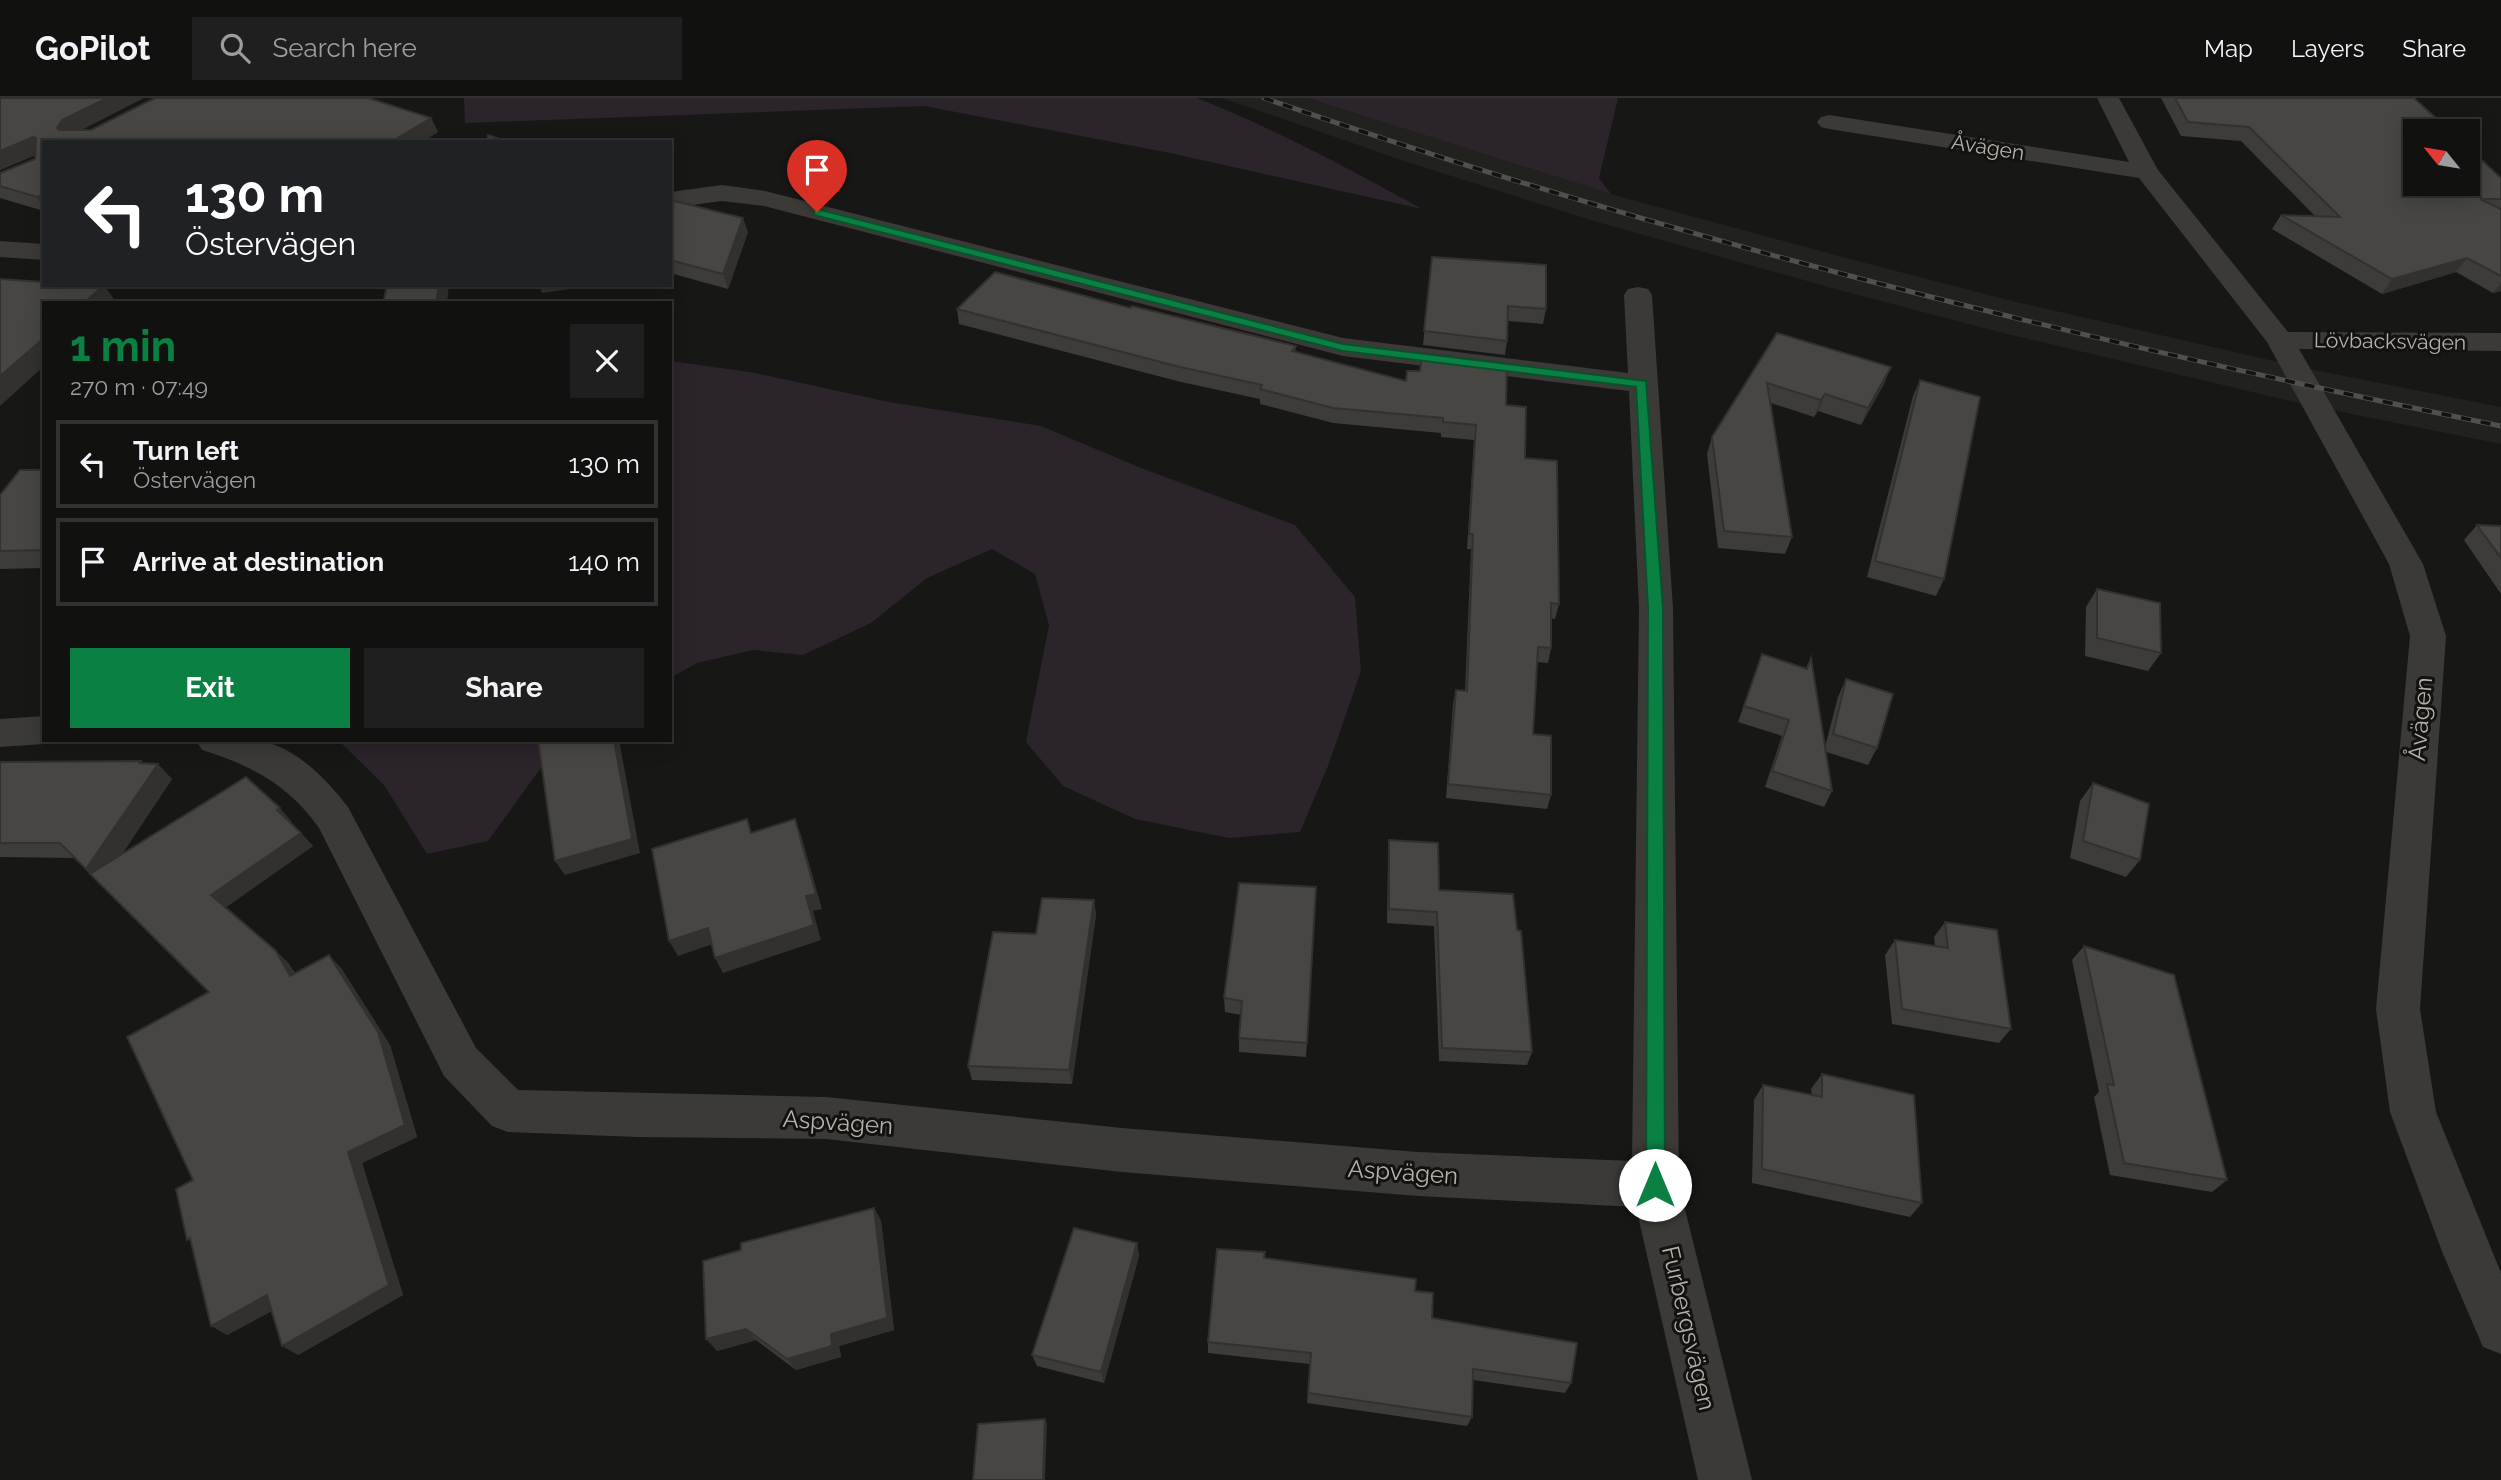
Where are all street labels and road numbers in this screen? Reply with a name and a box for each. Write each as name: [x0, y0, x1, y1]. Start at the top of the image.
street label: Åvägen: [1950, 129, 2026, 165]
street label: Lövbacksvägen: [2314, 327, 2466, 355]
street label: Åvägen: [2402, 676, 2438, 762]
street label: Aspvägen: [782, 1104, 894, 1140]
street label: Aspvägen: [1347, 1154, 1459, 1190]
street label: Furbergsvägen: [1656, 1243, 1722, 1413]

